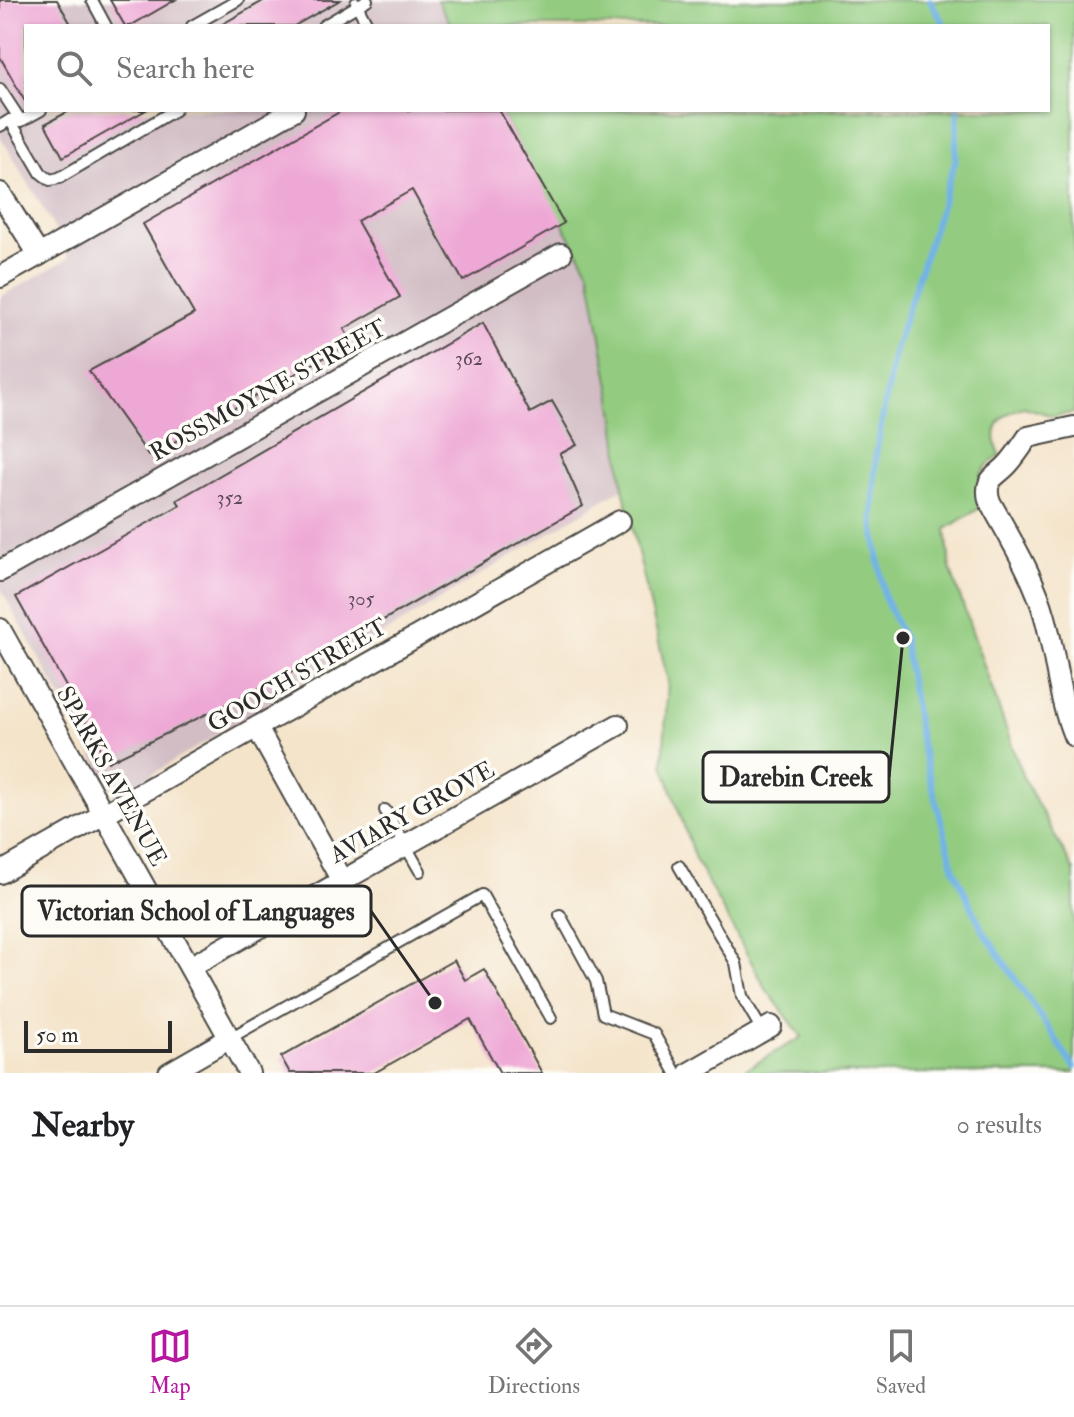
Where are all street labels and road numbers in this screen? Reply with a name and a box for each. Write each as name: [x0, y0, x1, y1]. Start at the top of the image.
street label: ROSSMOYNE STREET: [144, 312, 392, 468]
street label: GOOCH STREET: [202, 611, 393, 739]
street label: SPARKS AVENUE: [49, 681, 174, 872]
street label: AVIARY GROVE: [324, 754, 500, 871]

